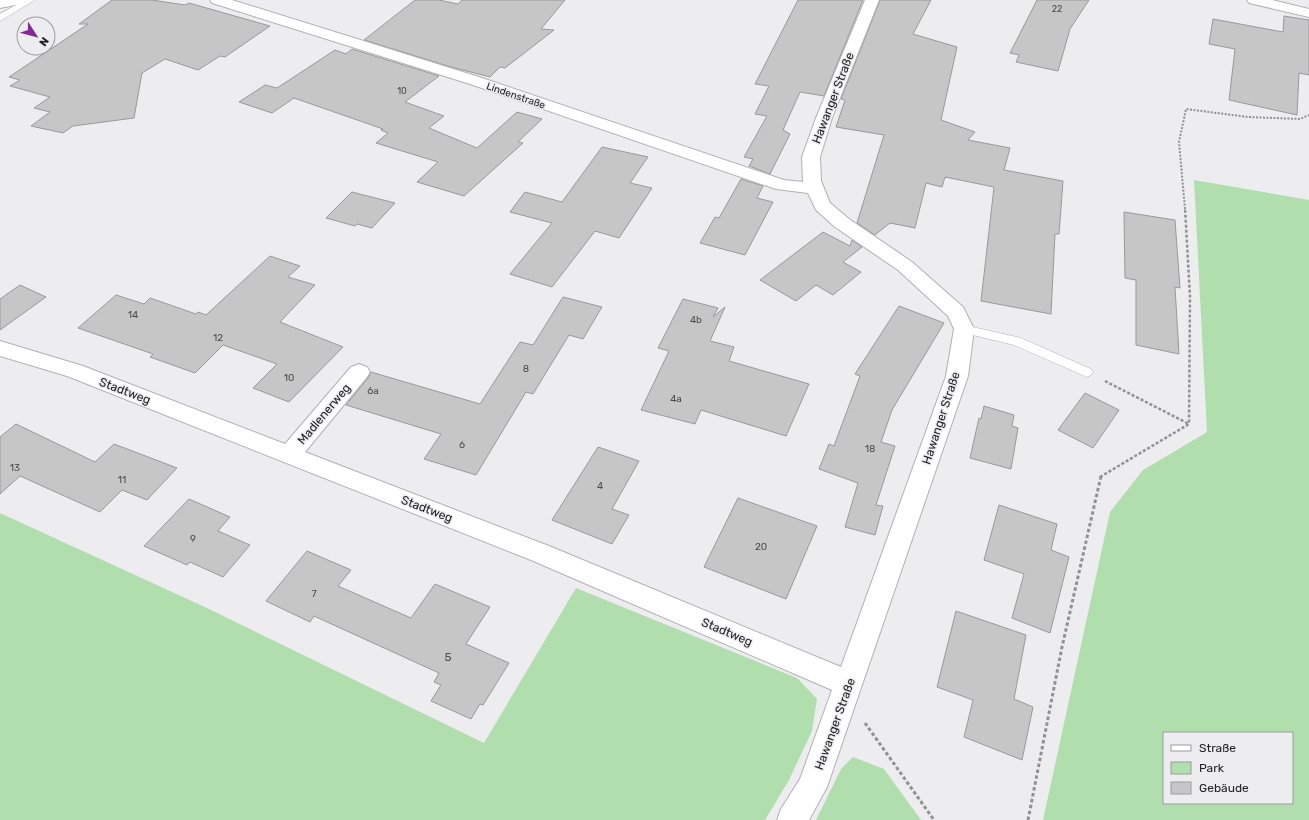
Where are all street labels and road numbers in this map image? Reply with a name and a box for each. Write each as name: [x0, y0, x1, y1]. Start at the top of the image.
street label: Hawanger Straße: [809, 50, 857, 146]
street label: Lindenstraße: [485, 80, 547, 112]
street label: Hawanger Straße: [919, 370, 963, 466]
street label: Stadtweg: [97, 375, 153, 407]
street label: Madlenerweg: [295, 381, 353, 447]
street label: Stadtweg: [399, 493, 455, 525]
street label: Stadtweg: [699, 615, 755, 649]
street label: Hawanger Straße: [812, 676, 858, 772]

